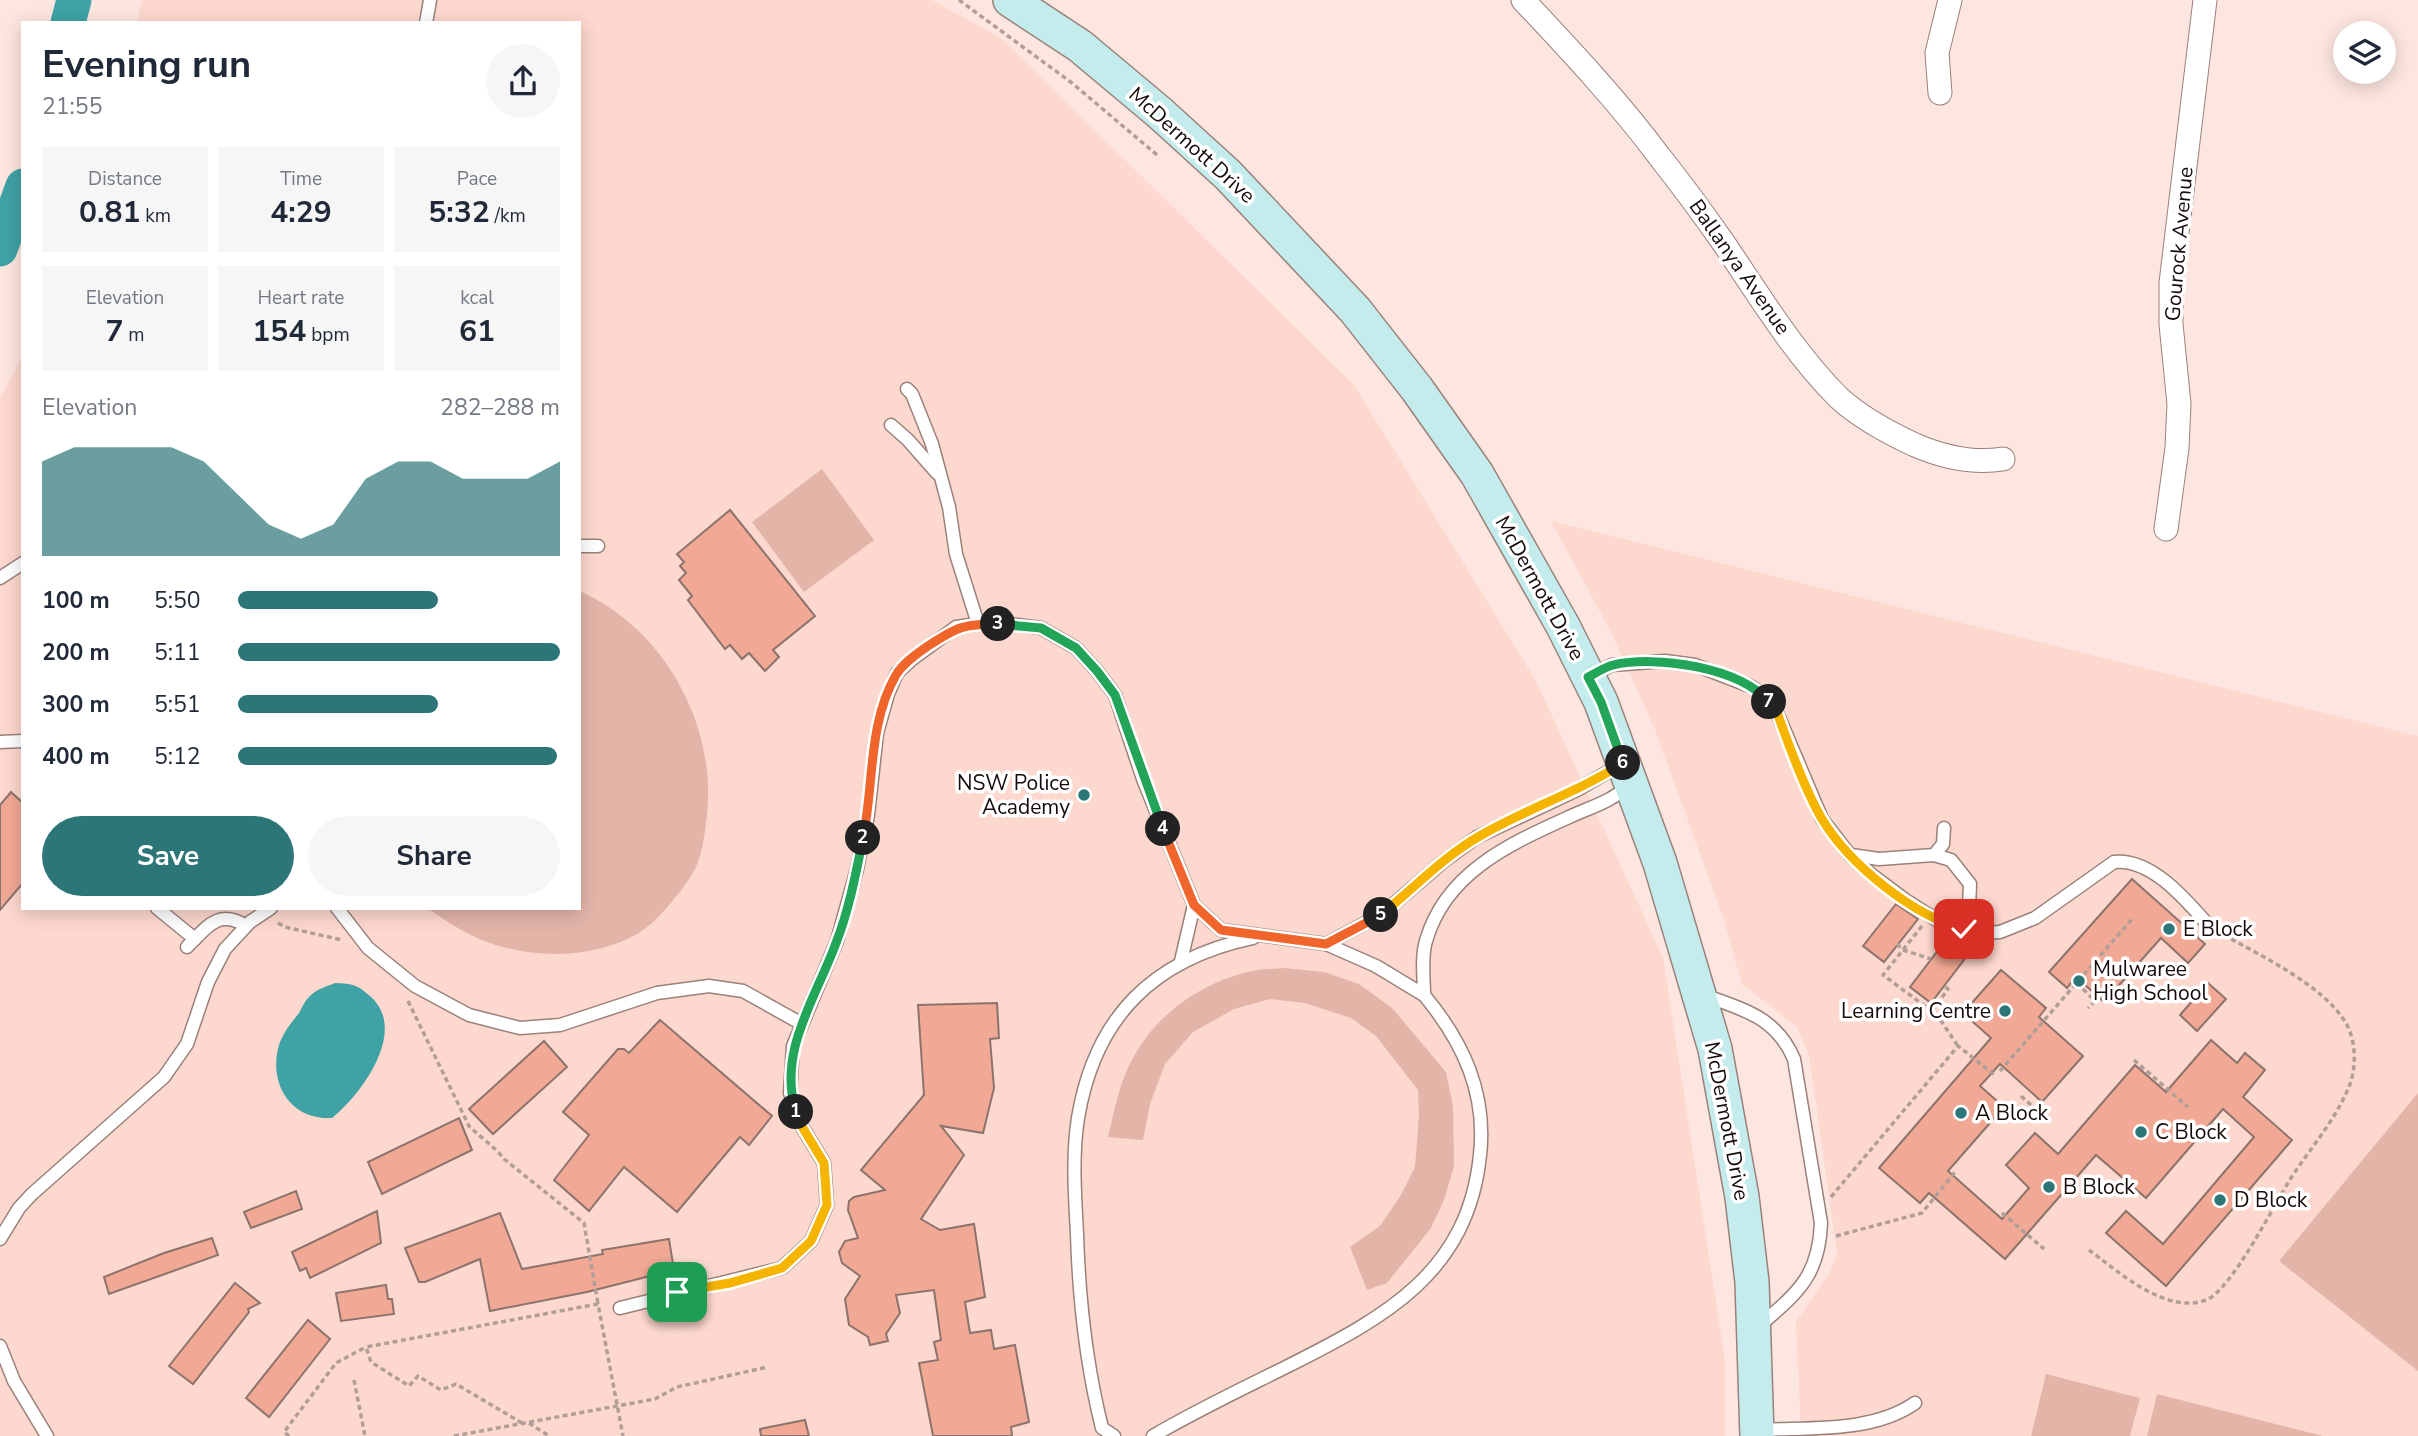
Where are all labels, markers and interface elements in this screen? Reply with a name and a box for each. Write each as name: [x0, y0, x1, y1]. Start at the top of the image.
map controls: [2333, 21, 2396, 84]
button: layers: [2333, 21, 2396, 84]
text: Evening run: [42, 39, 251, 90]
button: share: [486, 44, 560, 118]
street label: McDermott Drive: [1123, 81, 1261, 209]
text: 21:55: [42, 91, 102, 122]
text: Distance: [88, 166, 162, 192]
text: Time: [280, 166, 322, 192]
text: Pace: [457, 166, 497, 192]
street label: Gourock Avenue: [2158, 166, 2200, 322]
text: 0.81: [79, 192, 140, 233]
text: 4:29: [270, 192, 332, 233]
text: 5:32: [428, 192, 490, 233]
street label: Ballanya Avenue: [1683, 194, 1797, 340]
text: km: [140, 203, 171, 229]
text: /km: [490, 203, 526, 229]
text: Elevation: [86, 285, 164, 311]
text: Heart rate: [258, 285, 344, 311]
text: kcal: [460, 285, 494, 311]
text: 7: [105, 311, 123, 352]
text: 154: [252, 311, 306, 352]
text: 61: [459, 311, 495, 352]
text: m: [123, 322, 145, 348]
text: bpm: [306, 322, 350, 348]
text: Elevation: [42, 392, 137, 423]
text: 282–288 m: [440, 392, 560, 423]
street label: McDermott Drive: [1489, 511, 1591, 665]
text: 100 m: [42, 585, 110, 616]
text: 5:50: [154, 585, 201, 616]
pin: 3: [981, 606, 1016, 642]
text: 3: [992, 610, 1003, 636]
text: 200 m: [42, 637, 110, 668]
text: 5:11: [154, 637, 201, 668]
pin: 7: [1752, 684, 1786, 720]
text: 7: [1763, 688, 1774, 714]
text: 300 m: [42, 689, 110, 720]
text: 5:51: [154, 689, 201, 720]
text: 400 m: [42, 741, 110, 772]
text: 5:12: [154, 741, 201, 772]
pin: 6: [1606, 746, 1640, 780]
text: 6: [1617, 749, 1628, 775]
place label: NSW Police Academy: [957, 769, 1070, 821]
marker: NSW Police Academy: [1076, 787, 1092, 803]
pin: 4: [1146, 812, 1180, 846]
text: 4: [1157, 815, 1168, 841]
button: Save: [42, 816, 294, 896]
button: Share: [308, 816, 560, 896]
pin: 2: [846, 820, 880, 856]
text: 2: [857, 824, 868, 850]
pin: 5: [1364, 898, 1398, 932]
pin: [1934, 899, 1994, 959]
text: 5: [1375, 901, 1386, 927]
icon: check: [1945, 910, 1983, 948]
place label: E Block: [2183, 915, 2253, 943]
marker: E Block: [2161, 921, 2177, 937]
place label: Mulwaree High School: [2093, 955, 2208, 1007]
marker: Mulwaree High School: [2071, 973, 2087, 989]
place label: Learning Centre: [1841, 997, 1991, 1025]
marker: Learning Centre: [1997, 1003, 2013, 1019]
street label: McDermott Drive: [1698, 1039, 1756, 1203]
pin: 1: [778, 1094, 814, 1130]
text: 1: [790, 1098, 801, 1124]
place label: A Block: [1975, 1099, 2048, 1127]
marker: A Block: [1953, 1105, 1969, 1121]
place label: C Block: [2155, 1118, 2227, 1146]
marker: C Block: [2133, 1124, 2149, 1140]
place label: B Block: [2063, 1173, 2135, 1201]
marker: B Block: [2041, 1179, 2057, 1195]
place label: D Block: [2234, 1186, 2308, 1214]
marker: D Block: [2212, 1192, 2228, 1208]
pin: [647, 1262, 707, 1322]
icon: arrive: [658, 1273, 696, 1311]

